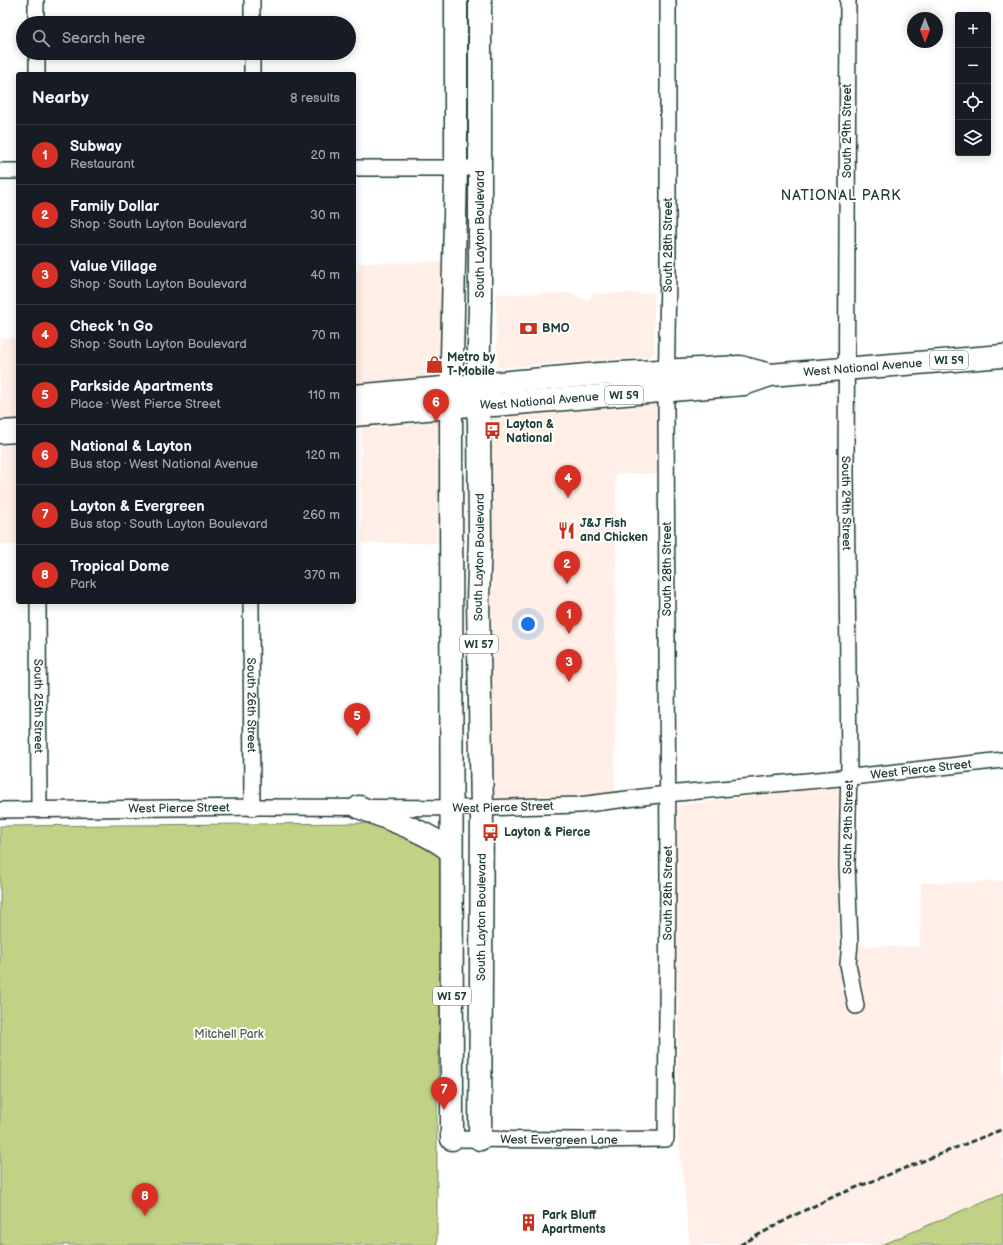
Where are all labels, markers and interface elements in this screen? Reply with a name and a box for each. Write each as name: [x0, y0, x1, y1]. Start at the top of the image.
north arrow: [907, 12, 943, 48]
map controls: [955, 12, 991, 156]
button: +: [955, 12, 991, 48]
search box: [16, 16, 356, 60]
icon: search: [30, 27, 52, 49]
text: Search here: [62, 29, 145, 48]
button: −: [955, 48, 991, 84]
street label: South 29th Street: [840, 83, 855, 178]
button: locate: [955, 84, 991, 120]
text: Nearby: [32, 88, 89, 108]
text: 8 results: [290, 90, 340, 106]
button: layers: [955, 120, 991, 156]
text: Subway: [70, 137, 122, 156]
text: 1: [42, 147, 48, 163]
text: 20 m: [310, 147, 340, 163]
text: Restaurant: [70, 156, 135, 172]
street label: South Layton Boulevard: [473, 170, 488, 298]
district label: NATIONAL PARK: [781, 187, 901, 204]
text: Family Dollar: [70, 197, 159, 216]
street label: South 28th Street: [661, 197, 676, 292]
text: 2: [41, 207, 49, 223]
text: 30 m: [310, 207, 340, 223]
text: Shop · South Layton Boulevard: [70, 216, 247, 232]
text: Value Village: [70, 257, 157, 276]
text: 3: [41, 267, 49, 283]
text: 40 m: [310, 267, 340, 283]
text: Shop · South Layton Boulevard: [70, 276, 247, 292]
text: Check 'n Go: [70, 317, 153, 336]
bank icon: BMO: [519, 318, 539, 338]
place label: BMO: [542, 321, 570, 336]
text: 4: [41, 327, 49, 343]
text: 70 m: [312, 327, 340, 343]
text: Shop · South Layton Boulevard: [70, 336, 247, 352]
place label: Metro by T-Mobile: [447, 350, 496, 379]
road number: WI 59: [930, 351, 968, 369]
shop icon: Metro by T-Mobile: [424, 354, 444, 374]
street label: West National Avenue: [803, 356, 923, 380]
text: Parkside Apartments: [70, 377, 213, 396]
road number: WI 59: [605, 386, 643, 404]
text: 5: [41, 387, 49, 403]
text: 110 m: [308, 387, 340, 403]
pin: 6: [423, 389, 449, 422]
street label: West National Avenue: [479, 389, 599, 413]
text: Place · West Pierce Street: [70, 396, 221, 412]
place label: Layton & National: [506, 417, 554, 446]
bus stop icon: Layton & National: [483, 421, 503, 441]
text: National & Layton: [70, 437, 192, 456]
text: 6: [41, 447, 49, 463]
text: 120 m: [305, 447, 340, 463]
text: Bus stop · West National Avenue: [70, 456, 258, 472]
street label: South 29th Street: [838, 456, 854, 551]
pin: 4: [555, 465, 581, 498]
street label: South Layton Boulevard: [471, 493, 488, 621]
text: Layton & Evergreen: [70, 497, 205, 516]
text: 7: [41, 507, 49, 523]
text: 260 m: [302, 507, 340, 523]
text: Bus stop · South Layton Boulevard: [70, 516, 268, 532]
place label: J&J Fish and Chicken: [580, 516, 648, 545]
restaurant icon: J&J Fish and Chicken: [557, 520, 577, 540]
street label: South 28th Street: [660, 521, 675, 616]
pin: 2: [554, 551, 580, 584]
text: Tropical Dome: [70, 557, 169, 576]
text: 8: [41, 567, 49, 583]
text: 370 m: [304, 567, 340, 583]
text: Park: [70, 576, 96, 592]
pin: 1: [556, 601, 582, 634]
your location: [518, 614, 538, 634]
road number: WI 57: [460, 635, 498, 653]
pin: 3: [556, 649, 582, 682]
street label: South 26th Street: [243, 657, 259, 753]
street label: South 25th Street: [30, 659, 46, 754]
pin: 5: [344, 703, 370, 736]
street label: West Pierce Street: [870, 757, 973, 783]
street label: South 29th Street: [840, 779, 857, 874]
street label: West Pierce Street: [452, 799, 554, 816]
street label: West Pierce Street: [128, 800, 230, 817]
bus stop icon: Layton & Pierce: [481, 822, 501, 842]
place label: Layton & Pierce: [504, 825, 591, 840]
street label: South 28th Street: [661, 845, 676, 940]
street label: South Layton Boulevard: [474, 853, 490, 981]
road number: WI 57: [433, 987, 471, 1005]
park label: Mitchell Park: [194, 1027, 264, 1042]
pin: 7: [431, 1077, 457, 1110]
street label: West Evergreen Lane: [500, 1132, 618, 1148]
pin: 8: [132, 1183, 158, 1216]
place label: Park Bluff Apartments: [541, 1208, 606, 1237]
building icon: Park Bluff Apartments: [519, 1212, 539, 1232]

